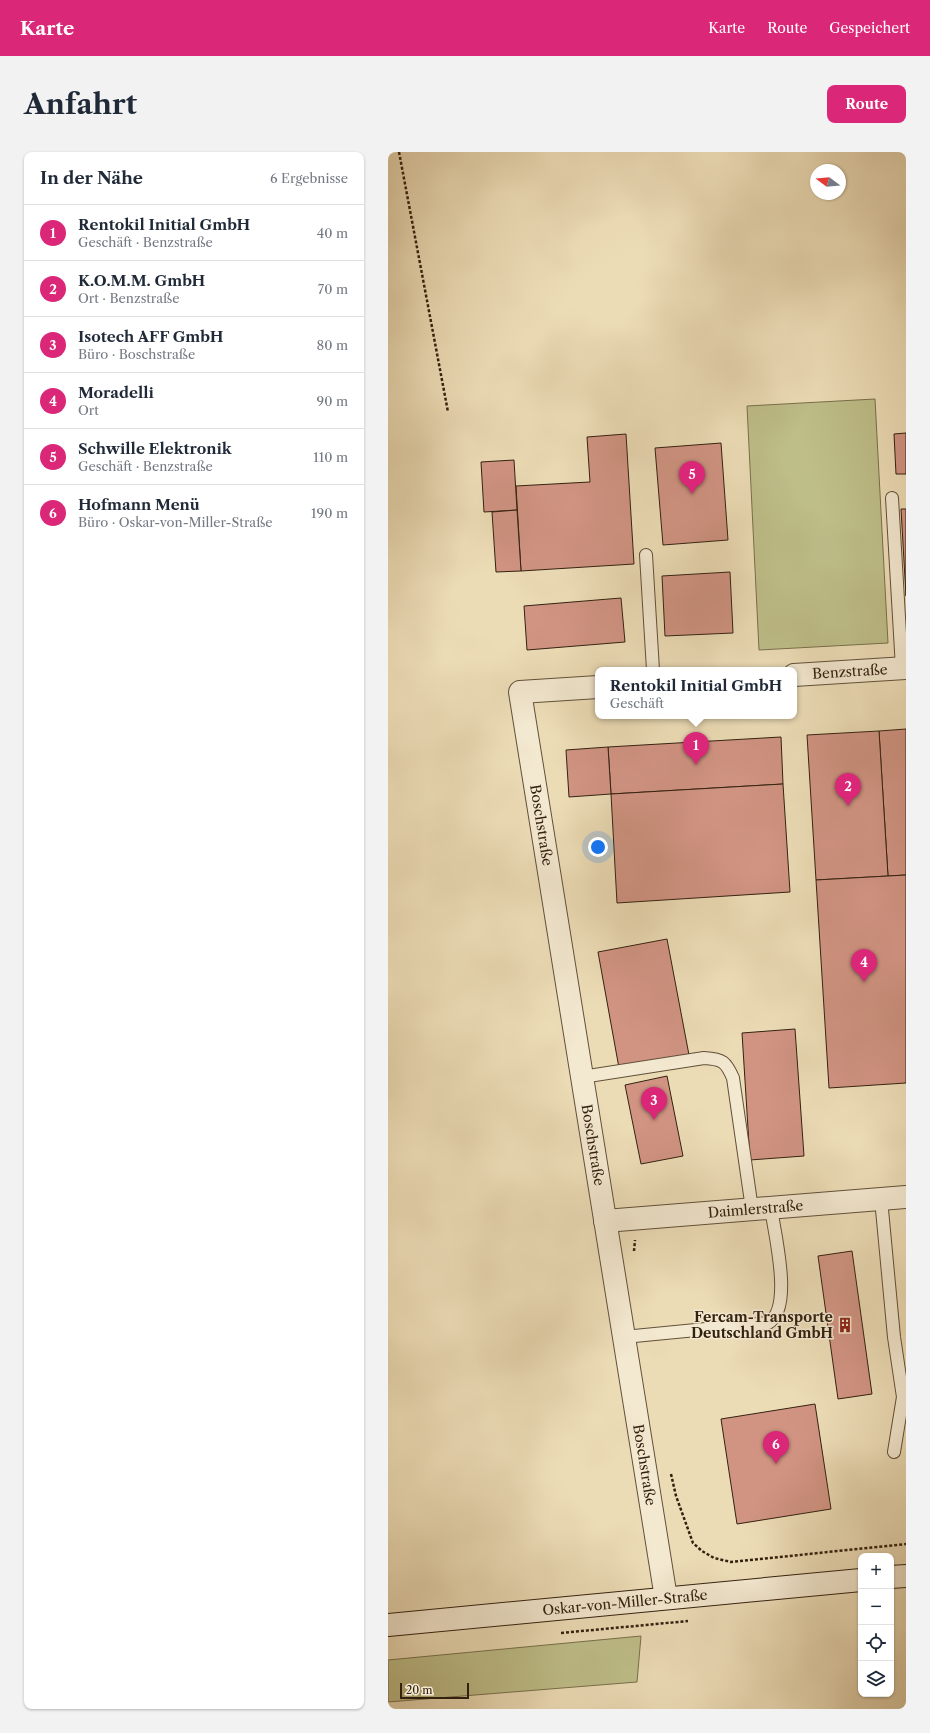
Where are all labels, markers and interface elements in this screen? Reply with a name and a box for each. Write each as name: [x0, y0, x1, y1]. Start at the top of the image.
text: Karte: [20, 17, 74, 40]
text: Karte: [708, 19, 745, 37]
text: Route: [767, 19, 807, 37]
text: Gespeichert: [829, 19, 910, 37]
button: Route: [827, 85, 906, 123]
text: Anfahrt: [24, 87, 137, 121]
north arrow: [810, 164, 846, 200]
text: In der Nähe: [40, 168, 143, 188]
text: 6 Ergebnisse: [270, 170, 348, 186]
text: Rentokil Initial GmbH: [78, 215, 250, 234]
text: 1: [50, 225, 56, 241]
text: 40 m: [317, 225, 348, 241]
text: Geschäft · Benzstraße: [78, 234, 213, 250]
text: K.O.M.M. GmbH: [78, 271, 205, 290]
text: 2: [49, 281, 57, 297]
text: 70 m: [318, 281, 348, 297]
text: Ort · Benzstraße: [78, 290, 179, 306]
text: Isotech AFF GmbH: [78, 327, 223, 346]
text: 3: [49, 337, 57, 353]
text: 80 m: [316, 337, 348, 353]
text: Büro · Boschstraße: [78, 346, 195, 362]
text: Moradelli: [78, 383, 154, 402]
text: 4: [49, 393, 57, 409]
text: 90 m: [317, 393, 348, 409]
text: Ort: [78, 402, 99, 418]
text: Schwille Elektronik: [78, 439, 232, 458]
text: 5: [49, 449, 57, 465]
text: 110 m: [313, 449, 348, 465]
text: Geschäft · Benzstraße: [78, 458, 213, 474]
pin: 5: [679, 461, 705, 494]
text: Hofmann Menü: [78, 495, 200, 514]
text: 6: [49, 505, 57, 521]
text: 190 m: [311, 505, 348, 521]
text: Büro · Oskar-von-Miller-Straße: [78, 514, 272, 530]
street label: Benzstraße: [812, 660, 888, 683]
popup: [595, 667, 797, 719]
text: Rentokil Initial GmbH: [610, 676, 782, 695]
text: Geschäft: [610, 695, 664, 711]
pin: 1: [683, 732, 709, 765]
pin: 2: [835, 773, 861, 806]
street label: Boschstraße: [526, 783, 557, 867]
your location: [588, 837, 608, 857]
pin: 4: [851, 949, 877, 982]
pin: 3: [641, 1087, 667, 1120]
street label: Boschstraße: [578, 1103, 608, 1187]
street label: Daimlerstraße: [707, 1196, 804, 1222]
place label: Fercam-Transporte Deutschland GmbH: [691, 1308, 833, 1342]
building icon: Fercam-Transporte Deutschland GmbH: [836, 1316, 854, 1334]
street label: Boschstraße: [629, 1423, 660, 1507]
pin: 6: [763, 1431, 789, 1464]
map controls: [858, 1553, 894, 1697]
button: +: [858, 1553, 894, 1589]
street label: Oskar-von-Miller-Straße: [542, 1586, 708, 1619]
button: −: [858, 1589, 894, 1625]
button: locate: [858, 1625, 894, 1661]
button: layers: [858, 1661, 894, 1697]
scale bar: [400, 1681, 469, 1700]
text: 20 m: [406, 1683, 432, 1697]

